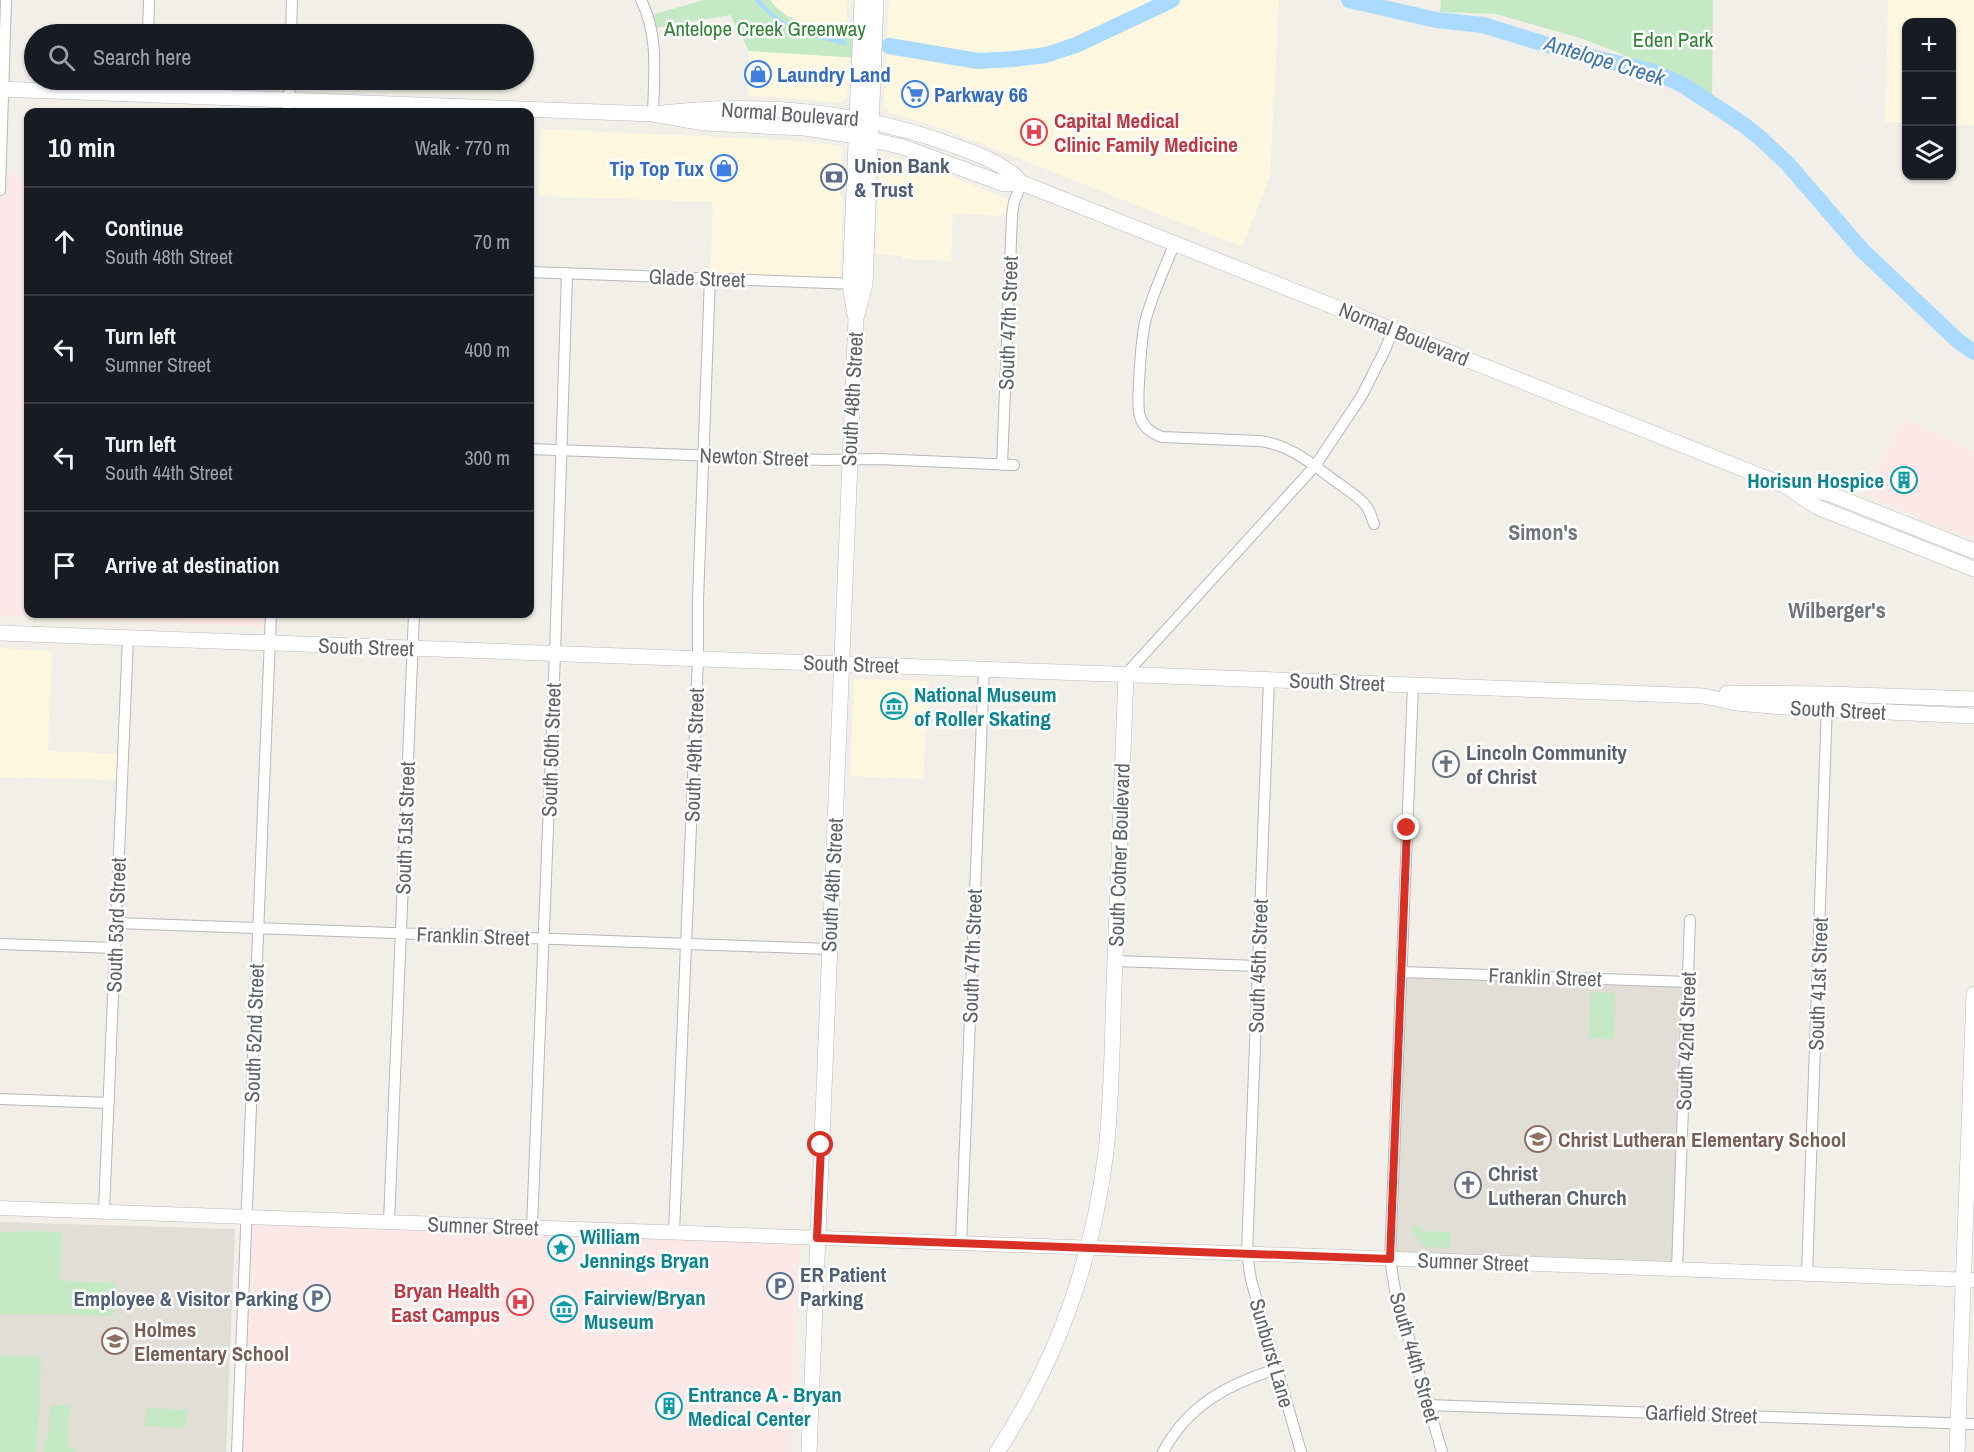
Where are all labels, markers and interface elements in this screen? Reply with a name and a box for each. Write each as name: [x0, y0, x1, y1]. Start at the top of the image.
park label: Antelope Creek Greenway: [663, 14, 866, 43]
map controls: [1902, 18, 1956, 180]
button: +: [1902, 18, 1956, 72]
search box: [24, 24, 534, 90]
park label: Eden Park: [1633, 25, 1714, 54]
water label: Antelope Creek: [1540, 27, 1670, 93]
icon: search: [45, 41, 78, 74]
text: Search here: [93, 42, 191, 72]
shop icon: Laundry Land: [743, 59, 773, 89]
place label: Laundry Land: [777, 60, 891, 89]
button: −: [1902, 72, 1956, 126]
supermarket icon: Parkway 66: [900, 79, 930, 109]
place label: Parkway 66: [934, 80, 1028, 109]
street label: Normal Boulevard: [720, 95, 860, 133]
place label: Capital Medical Clinic Family Medicine: [1054, 106, 1238, 159]
hospital icon: Capital Medical Clinic Family Medicine: [1019, 117, 1049, 147]
button: layers: [1902, 126, 1956, 180]
text: 10 min: [48, 130, 116, 165]
text: Walk · 770 m: [415, 134, 510, 161]
place label: Union Bank & Trust: [854, 151, 950, 204]
shop icon: Tip Top Tux: [709, 153, 739, 183]
place label: Tip Top Tux: [609, 154, 704, 183]
bank icon: Union Bank & Trust: [819, 162, 849, 192]
text: Continue: [105, 213, 183, 243]
icon: ahead: [48, 225, 81, 258]
text: 70 m: [474, 228, 510, 255]
text: South 48th Street: [105, 243, 233, 270]
street label: South 47th Street: [991, 255, 1025, 390]
street label: Glade Street: [648, 262, 746, 294]
street label: Normal Boulevard: [1335, 295, 1473, 373]
text: Turn left: [105, 321, 176, 351]
street label: South 48th Street: [834, 331, 870, 467]
icon: left: [48, 333, 81, 366]
text: 400 m: [464, 336, 510, 363]
text: Sumner Street: [105, 351, 211, 378]
text: Turn left: [105, 429, 176, 459]
icon: left: [48, 441, 81, 474]
street label: Newton Street: [699, 441, 809, 473]
text: 300 m: [464, 444, 510, 471]
text: South 44th Street: [105, 459, 233, 486]
building icon: Horisun Hospice: [1889, 465, 1919, 495]
place label: Horisun Hospice: [1747, 466, 1884, 495]
district label: Simon's: [1508, 517, 1578, 547]
icon: arrive: [48, 549, 81, 582]
text: Arrive at destination: [105, 550, 279, 580]
district label: Wilberger's: [1788, 595, 1886, 625]
street label: South Street: [318, 631, 415, 663]
street label: South Street: [803, 648, 900, 680]
street label: South Street: [1289, 666, 1386, 698]
place label: National Museum of Roller Skating: [914, 680, 1057, 733]
street label: South 50th Street: [534, 682, 568, 817]
street label: South 49th Street: [677, 687, 711, 822]
museum icon: National Museum of Roller Skating: [879, 691, 909, 721]
street label: South Street: [1789, 693, 1887, 727]
place label: Lincoln Community of Christ: [1466, 738, 1627, 791]
church icon: Lincoln Community of Christ: [1431, 749, 1461, 779]
street label: South 51st Street: [388, 761, 422, 895]
street label: South Cotner Boulevard: [1101, 763, 1137, 947]
route end: [1393, 814, 1419, 840]
street label: South 48th Street: [814, 817, 850, 953]
street label: South 53rd Street: [99, 857, 133, 993]
street label: South 47th Street: [955, 888, 989, 1023]
street label: South 45th Street: [1241, 898, 1275, 1033]
street label: South 41st Street: [1801, 917, 1835, 1051]
street label: Franklin Street: [416, 920, 530, 952]
street label: Franklin Street: [1488, 961, 1602, 993]
street label: South 52nd Street: [237, 963, 271, 1103]
street label: South 42nd Street: [1669, 971, 1703, 1111]
school or university icon: Christ Lutheran Elementary School: [1523, 1124, 1553, 1154]
place label: Christ Lutheran Elementary School: [1558, 1125, 1846, 1154]
route start: [807, 1131, 833, 1157]
place label: Christ Lutheran Church: [1488, 1159, 1627, 1212]
church icon: Christ Lutheran Church: [1453, 1170, 1483, 1200]
street label: Sumner Street: [427, 1210, 539, 1242]
place label: William Jennings Bryan: [580, 1222, 709, 1275]
place icon: William Jennings Bryan: [546, 1233, 576, 1263]
street label: Sumner Street: [1417, 1246, 1529, 1278]
place label: ER Patient Parking: [800, 1260, 886, 1313]
parking icon: ER Patient Parking: [765, 1271, 795, 1301]
place label: Bryan Health East Campus: [391, 1276, 500, 1329]
parking icon: Employee & Visitor Parking: [302, 1283, 332, 1313]
place label: Fairview/Bryan Museum: [584, 1283, 706, 1336]
place label: Employee & Visitor Parking: [73, 1284, 298, 1313]
hospital icon: Bryan Health East Campus: [505, 1287, 535, 1317]
street label: South 44th Street: [1383, 1289, 1447, 1426]
museum icon: Fairview/Bryan Museum: [549, 1294, 579, 1324]
street label: Sunburst Lane: [1243, 1295, 1301, 1411]
place label: Holmes Elementary School: [134, 1315, 289, 1368]
school or university icon: Holmes Elementary School: [100, 1326, 130, 1356]
place label: Entrance A - Bryan Medical Center: [688, 1380, 842, 1433]
building icon: Entrance A - Bryan Medical Center: [654, 1391, 684, 1421]
street label: Garfield Street: [1645, 1398, 1758, 1430]

